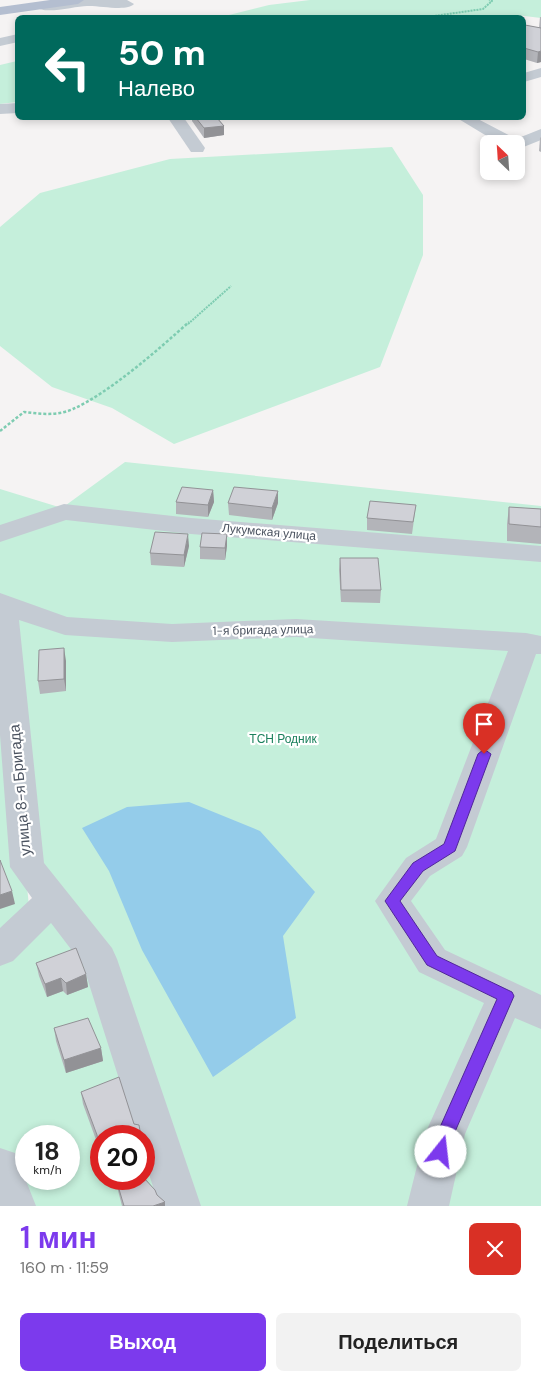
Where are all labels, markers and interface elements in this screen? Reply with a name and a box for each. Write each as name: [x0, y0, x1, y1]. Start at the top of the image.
text: 50 m: [118, 30, 206, 76]
icon: left: [35, 35, 100, 100]
text: Налево: [118, 74, 195, 103]
north arrow: [480, 135, 525, 180]
map controls: [480, 135, 525, 180]
street label: Лукумская улица: [221, 520, 317, 544]
street label: 1-я бригада улица: [212, 621, 314, 639]
pin: [463, 703, 505, 754]
icon: arrive: [470, 710, 498, 738]
street label: улица 8-я Бригада: [4, 723, 36, 856]
park label: ТСН Родник: [249, 731, 317, 747]
speed limit sign: 20: [90, 1125, 155, 1190]
position arrow: [414, 1125, 466, 1177]
text: 18: [35, 1135, 60, 1168]
text: km/h: [33, 1162, 62, 1178]
text: 1 мин: [20, 1218, 97, 1257]
button: close: [469, 1223, 521, 1275]
text: 160 m · 11:59: [20, 1257, 109, 1278]
button: Выход: [20, 1313, 266, 1371]
button: Поделиться: [276, 1313, 521, 1371]

